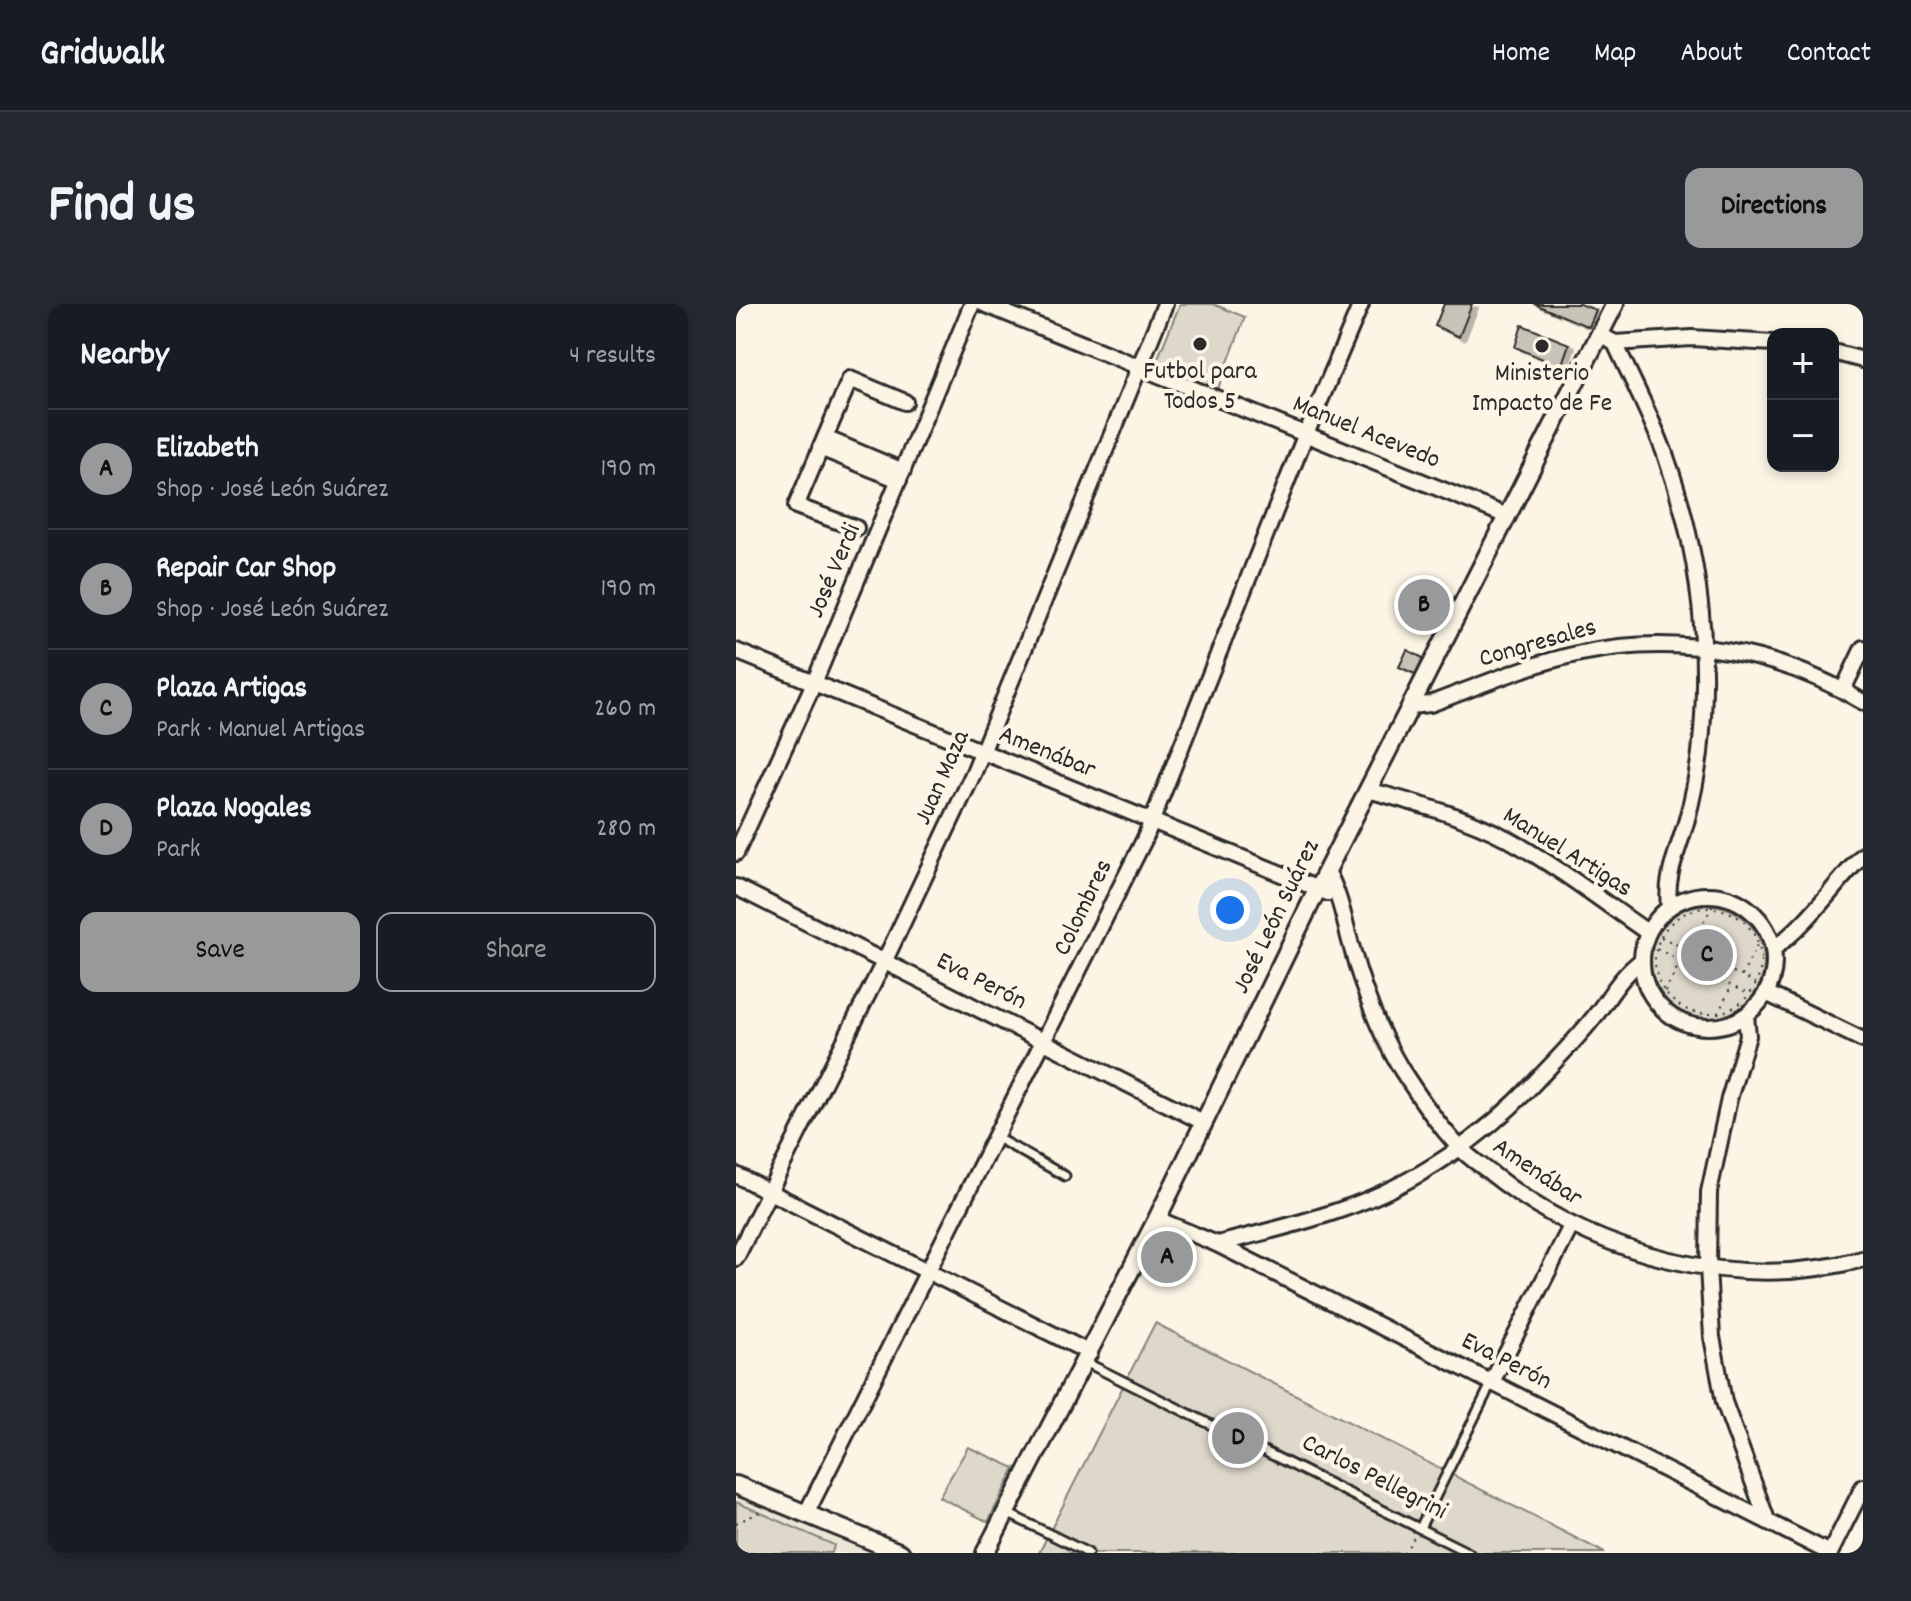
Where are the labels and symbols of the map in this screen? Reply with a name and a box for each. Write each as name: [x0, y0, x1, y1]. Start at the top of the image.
marker: Futbol para Todos 5: [1191, 335, 1209, 353]
marker: Ministerio Impacto de Fe: [1533, 337, 1551, 355]
place label: Futbol para Todos 5: [1143, 354, 1257, 421]
place label: Ministerio Impacto de Fe: [1472, 356, 1612, 423]
street label: Manuel Acevedo: [1287, 387, 1445, 479]
street label: José Verdi: [798, 518, 872, 624]
pin: B: [1398, 575, 1450, 635]
street label: Congresales: [1475, 610, 1601, 678]
street label: Amenábar: [993, 717, 1101, 789]
street label: Juan Maza: [906, 724, 981, 831]
street label: Manuel Artigas: [1495, 798, 1639, 908]
street label: José León Suárez: [1224, 834, 1330, 1000]
street label: Colombres: [1045, 853, 1123, 963]
your location: [1210, 890, 1250, 930]
pin: C: [1681, 925, 1733, 985]
street label: Eva Perón: [929, 943, 1033, 1021]
street label: Amenábar: [1485, 1129, 1590, 1217]
pin: A: [1141, 1227, 1193, 1287]
street label: Eva Perón: [1454, 1323, 1558, 1401]
pin: D: [1212, 1408, 1264, 1468]
street label: Carlos Pellegrini: [1295, 1425, 1453, 1531]

